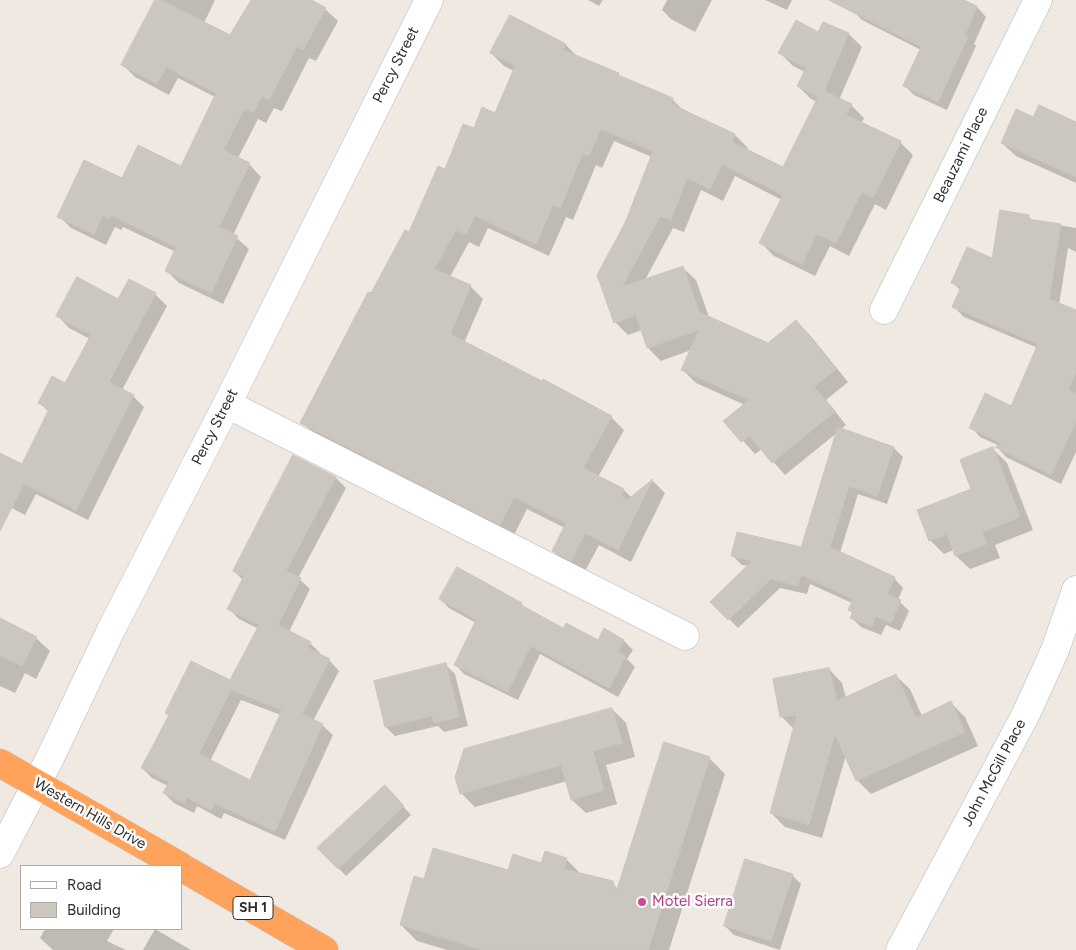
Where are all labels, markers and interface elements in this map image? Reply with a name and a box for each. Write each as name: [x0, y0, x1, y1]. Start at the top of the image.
street label: Percy Street: [369, 24, 423, 106]
street label: Beauzami Place: [930, 104, 992, 206]
street label: Percy Street: [188, 386, 242, 468]
street label: John McGill Place: [958, 716, 1030, 830]
street label: Western Hills Drive: [31, 775, 149, 853]
legend: [20, 865, 182, 930]
text: Road: [67, 876, 102, 894]
place label: Motel Sierra: [652, 893, 733, 911]
road number: SH 1: [233, 896, 273, 920]
marker: Motel Sierra: [636, 896, 648, 908]
text: Building: [67, 901, 121, 919]

